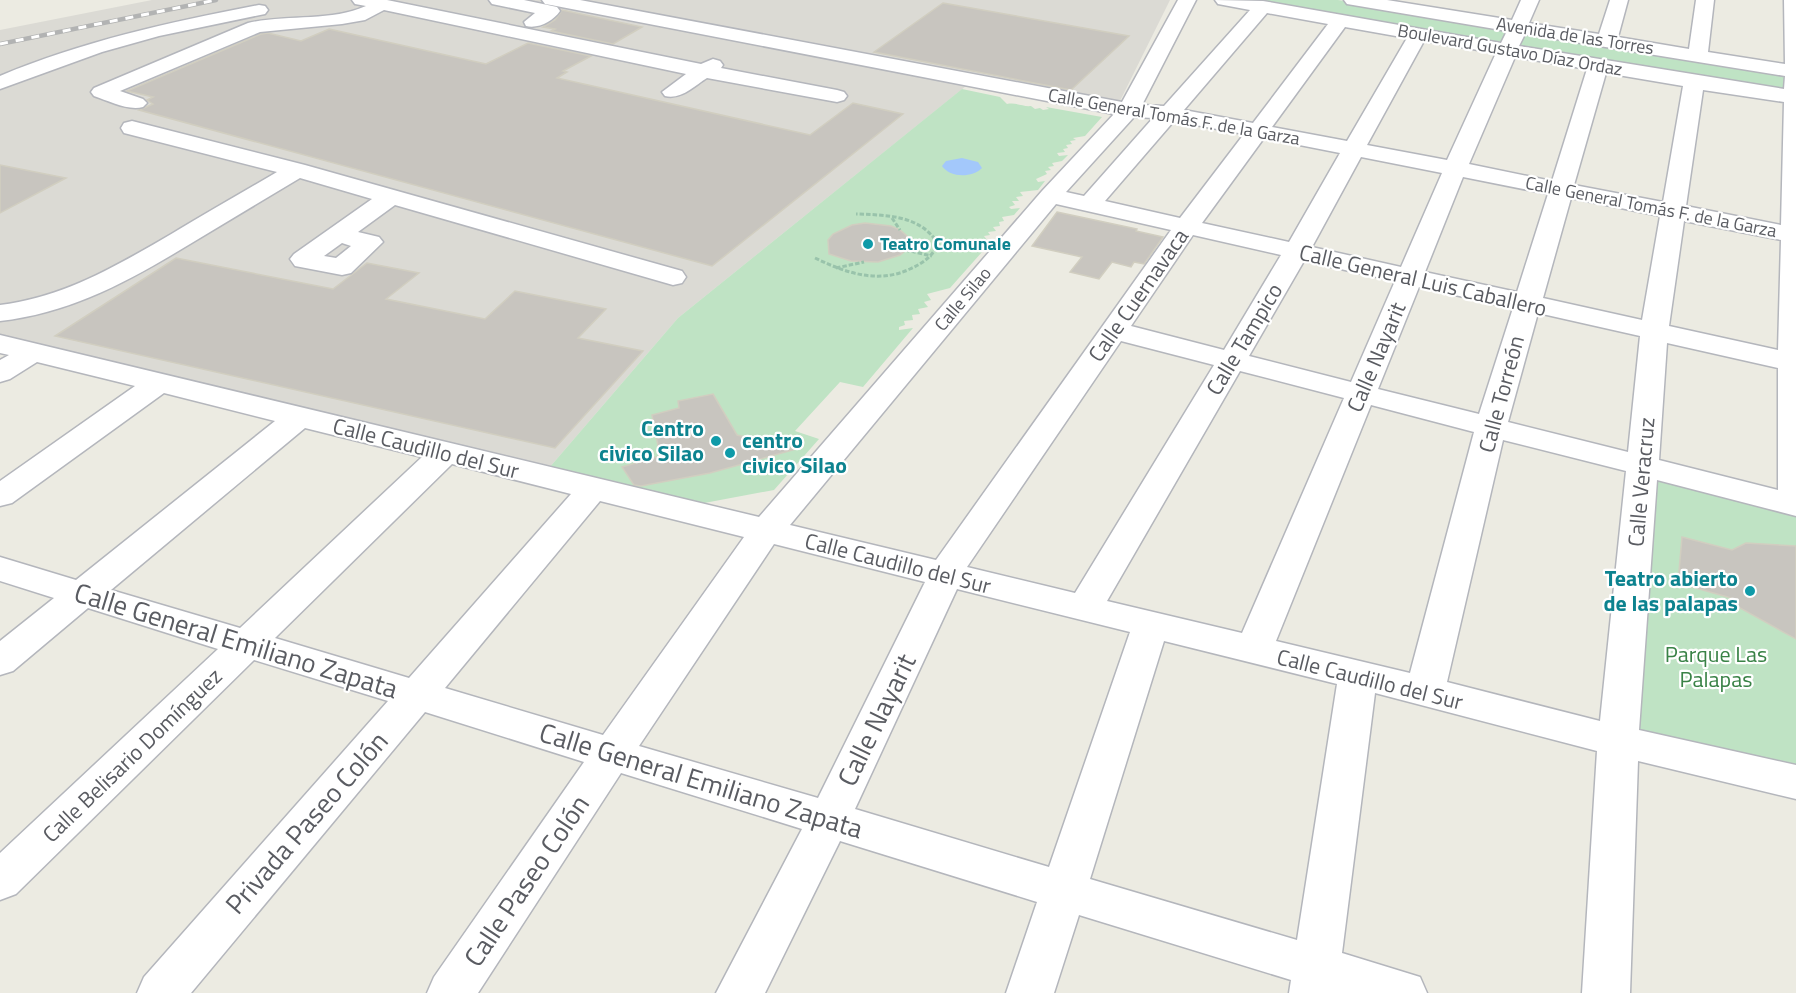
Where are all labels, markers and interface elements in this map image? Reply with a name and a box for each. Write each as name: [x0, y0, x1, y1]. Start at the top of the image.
street label: Avenida de las Torres: [1494, 10, 1656, 61]
street label: Boulevard Gustavo Díaz Ordaz: [1396, 16, 1625, 83]
street label: Calle General Tomás F. de la Garza: [1046, 81, 1302, 152]
street label: Calle General Tomás F. de la Garza: [1523, 169, 1779, 244]
street label: Calle Cuernavaca: [1079, 221, 1197, 369]
place label: Teatro Comunale: [880, 230, 1011, 257]
street label: Calle General Luis Caballero: [1296, 235, 1550, 325]
marker: Teatro Comunale: [861, 237, 875, 251]
street label: Calle Silao: [928, 261, 998, 337]
street label: Calle Tampico: [1197, 276, 1291, 402]
street label: Calle Nayarit: [1338, 296, 1415, 417]
street label: Calle Torreón: [1469, 332, 1533, 456]
street label: Calle Caudillo del Sur: [329, 408, 523, 488]
place label: Centro civico Silao: [599, 411, 704, 470]
street label: Calle Veracruz: [1618, 416, 1664, 548]
place label: centro civico Silao: [742, 423, 847, 482]
marker: Centro civico Silao: [709, 434, 723, 448]
marker: centro civico Silao: [723, 446, 737, 460]
street label: Calle Caudillo del Sur: [801, 523, 995, 603]
place label: Teatro abierto de las palapas: [1603, 561, 1738, 620]
street label: Calle General Emiliano Zapata: [70, 571, 404, 708]
marker: Teatro abierto de las palapas: [1743, 584, 1757, 598]
park label: Parque Las Palapas: [1665, 637, 1767, 696]
street label: Calle Caudillo del Sur: [1273, 639, 1467, 719]
street label: Calle Nayarit: [826, 646, 926, 793]
street label: Calle Belisario Domínguez: [34, 660, 230, 850]
street label: Calle General Emiliano Zapata: [535, 711, 869, 848]
street label: Privada Paseo Colón: [215, 721, 397, 923]
street label: Calle Paseo Colón: [453, 786, 599, 974]

